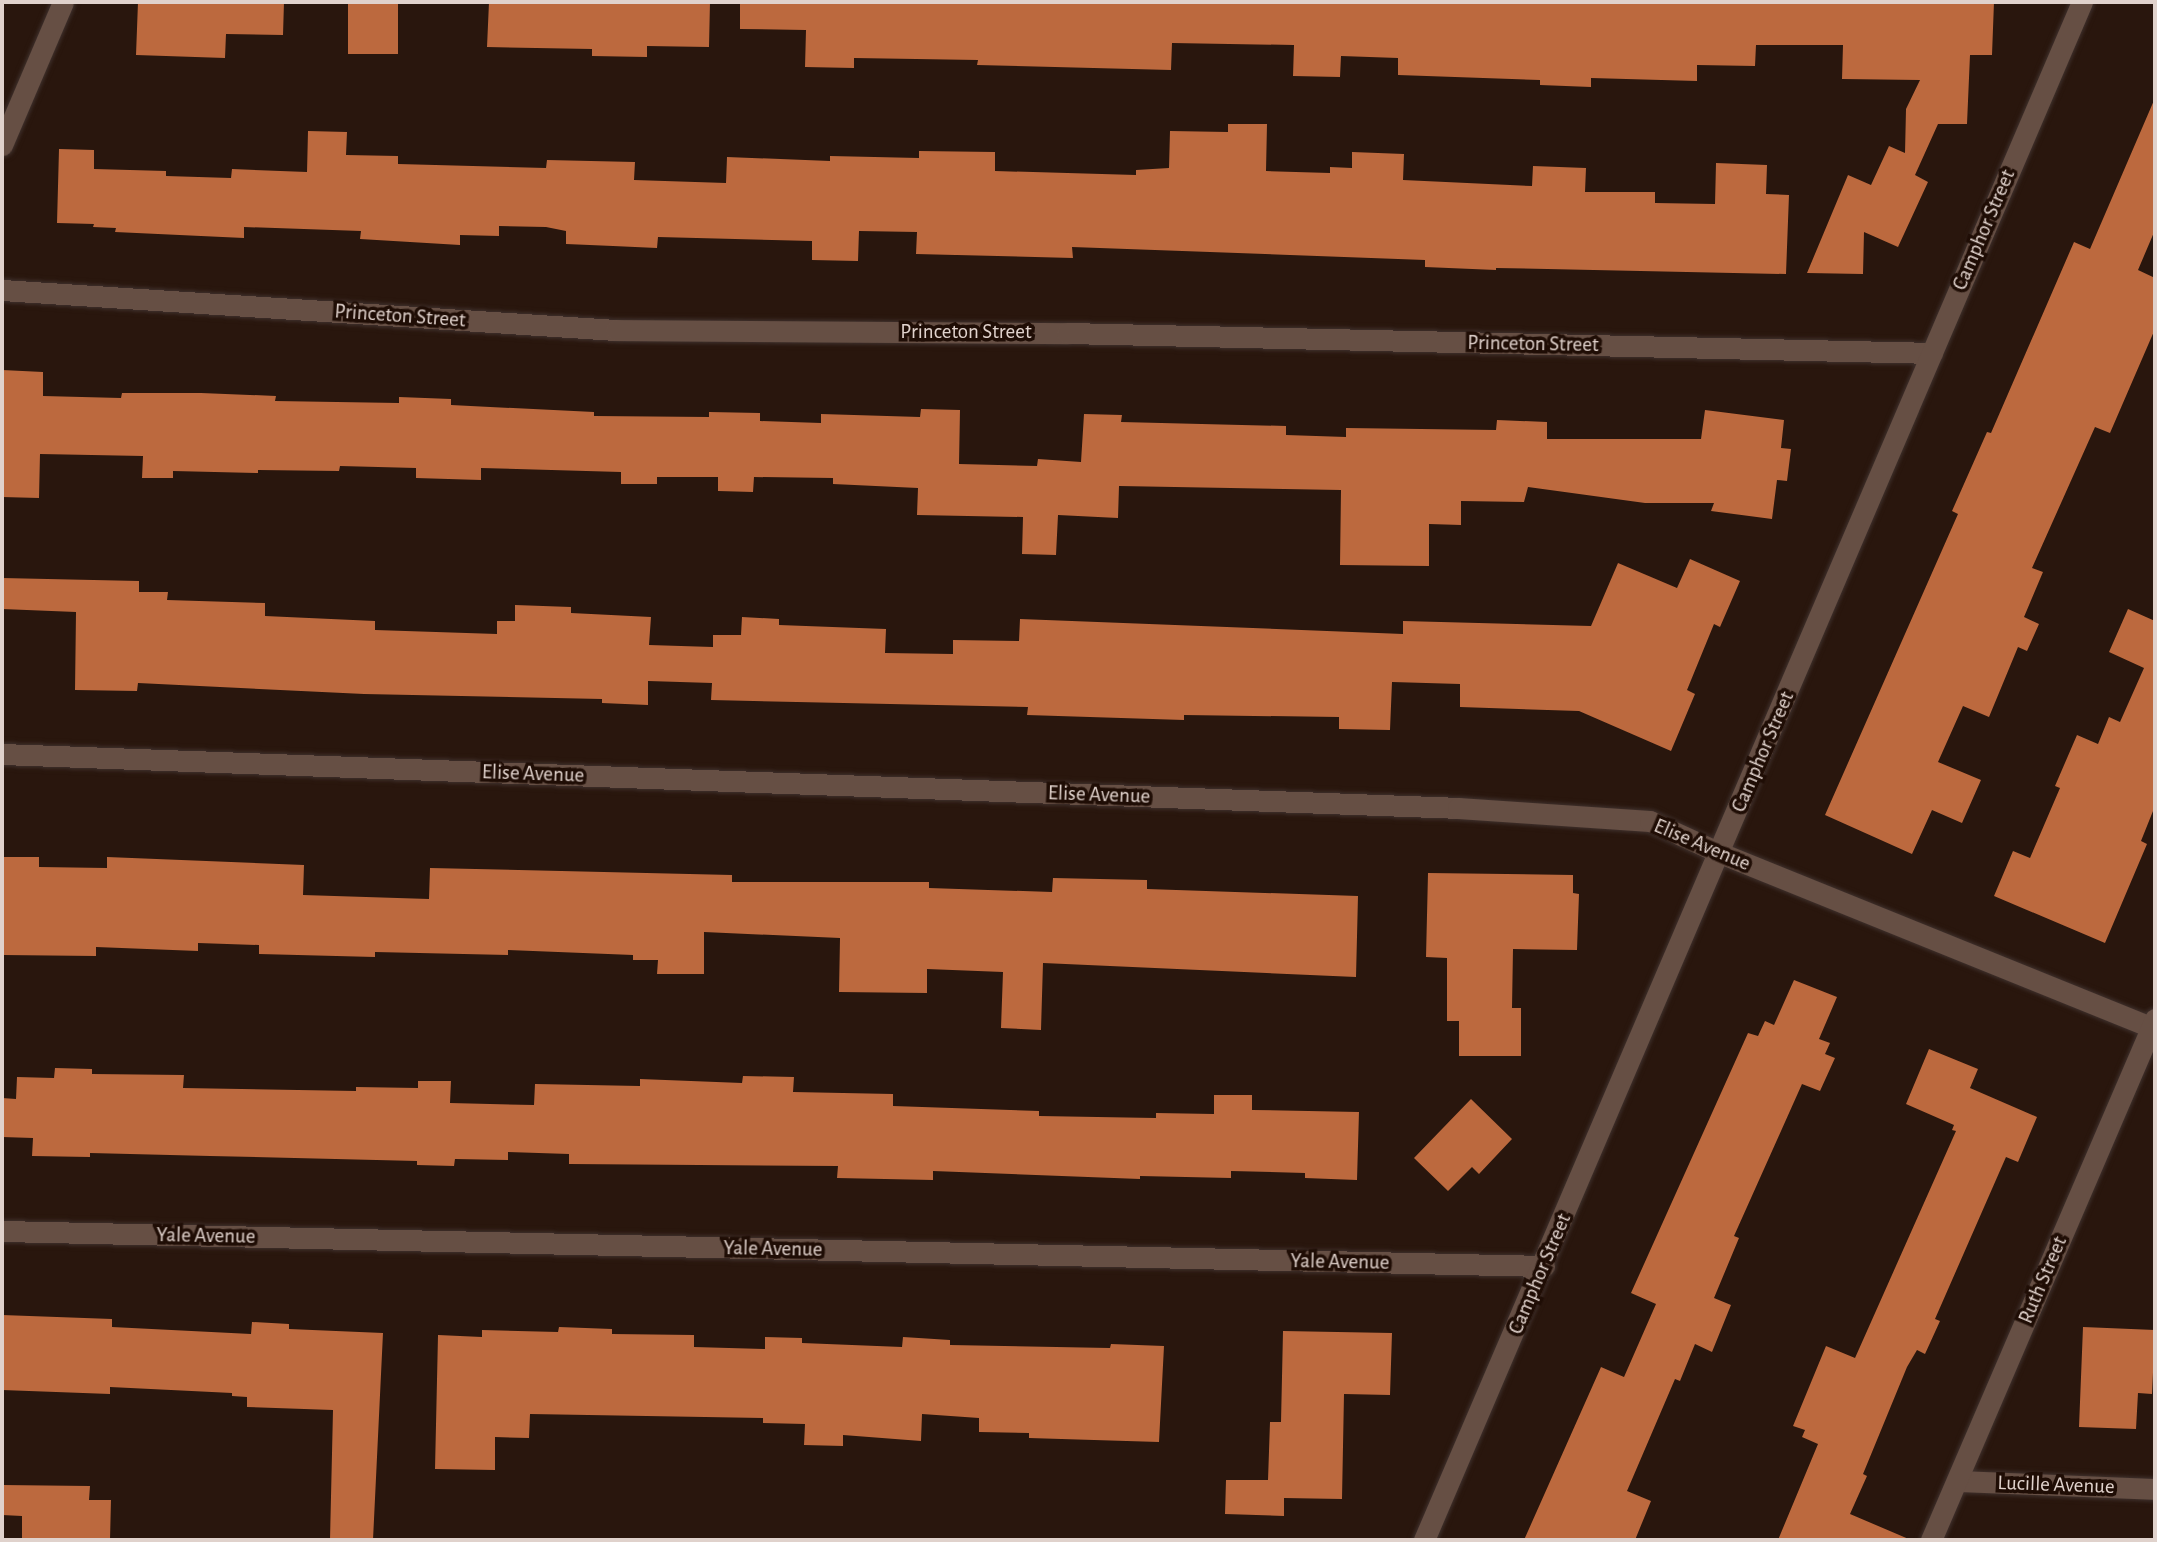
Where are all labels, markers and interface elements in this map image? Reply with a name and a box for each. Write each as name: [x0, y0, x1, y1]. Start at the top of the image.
street label: Camphor Street: [1947, 166, 2021, 294]
street label: Princeton Street: [334, 299, 466, 333]
street label: Princeton Street: [900, 319, 1032, 345]
street label: Princeton Street: [1467, 330, 1599, 358]
street label: Camphor Street: [1726, 688, 1800, 816]
street label: Elise Avenue: [481, 760, 585, 788]
street label: Elise Avenue: [1047, 781, 1151, 809]
street label: Elise Avenue: [1650, 813, 1754, 877]
street label: Camphor Street: [1503, 1210, 1577, 1338]
street label: Yale Avenue: [156, 1223, 256, 1249]
street label: Ruth Street: [2013, 1233, 2073, 1327]
street label: Yale Avenue: [723, 1236, 823, 1262]
street label: Yale Avenue: [1290, 1249, 1390, 1275]
street label: Lucille Avenue: [1997, 1470, 2115, 1500]

